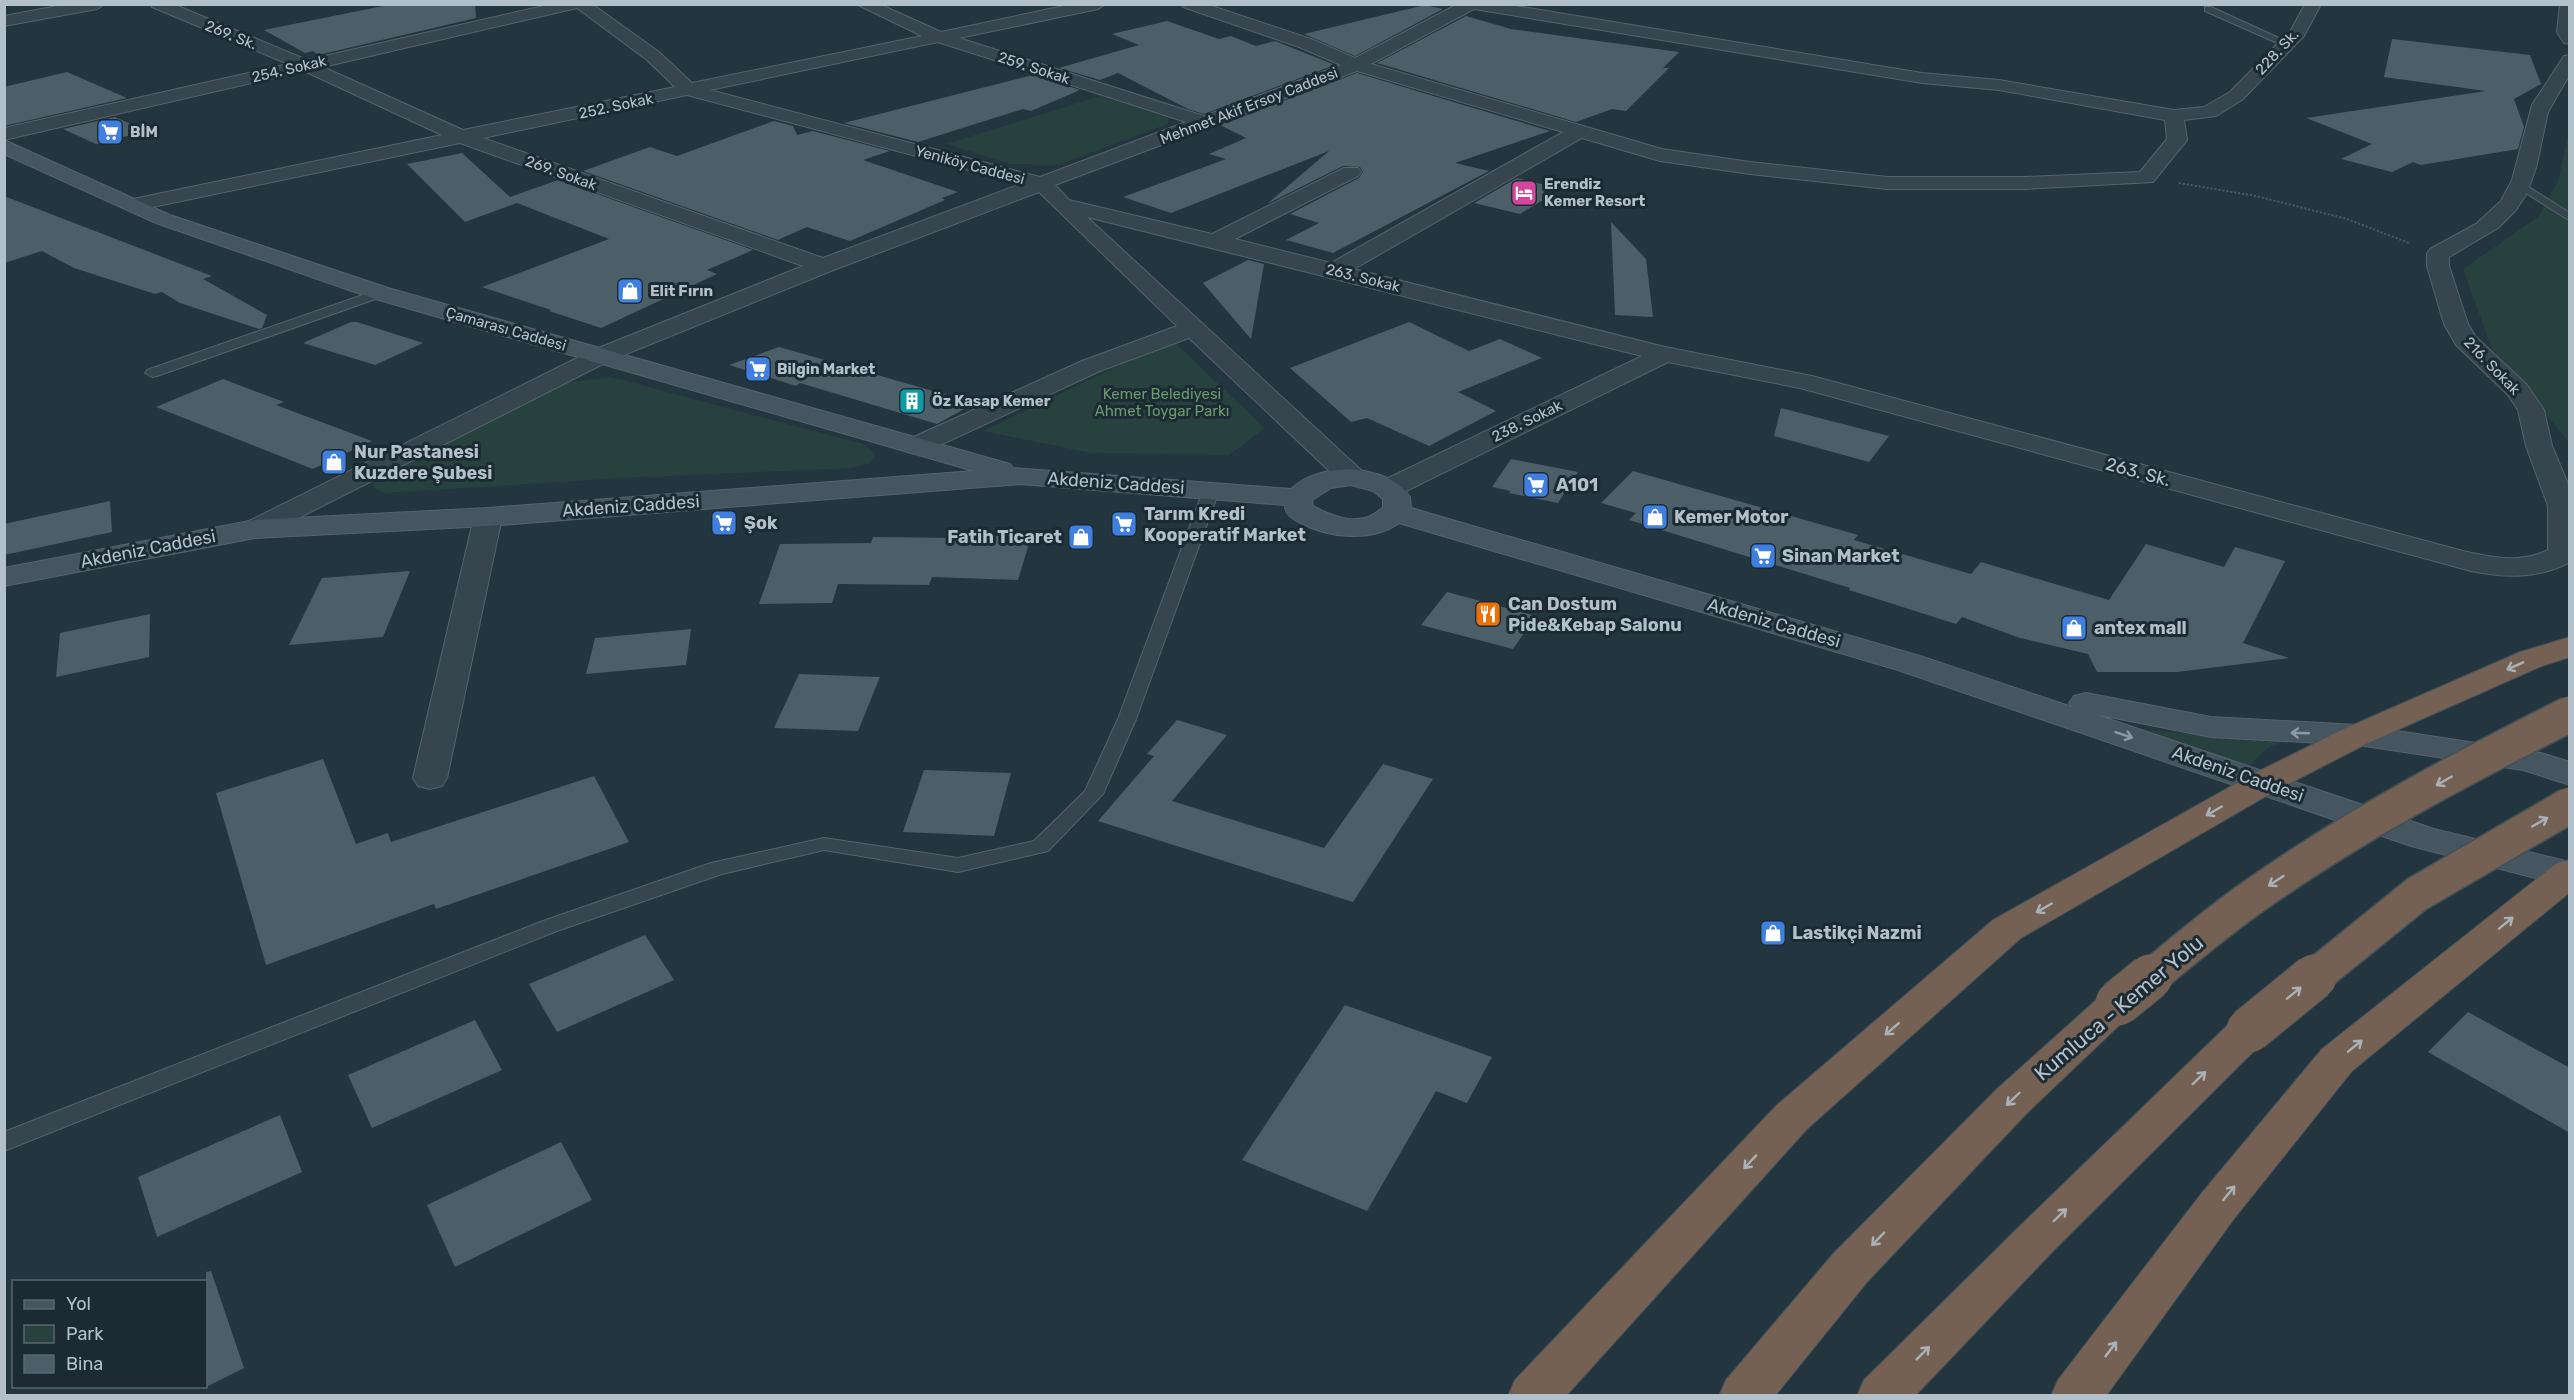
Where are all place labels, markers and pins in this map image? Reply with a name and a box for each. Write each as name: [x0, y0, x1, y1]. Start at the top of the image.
supermarket icon: BİM: [95, 117, 125, 147]
place label: BİM: [130, 123, 158, 141]
place label: Erendiz Kemer Resort: [1544, 175, 1645, 210]
hotel icon: Erendiz Kemer Resort: [1509, 178, 1539, 208]
shop icon: Elit Fırın: [615, 276, 645, 306]
place label: Elit Fırın: [650, 282, 713, 300]
supermarket icon: Bilgin Market: [743, 354, 773, 384]
place label: Bilgin Market: [777, 360, 875, 378]
building icon: Öz Kasap Kemer: [897, 386, 927, 416]
place label: Öz Kasap Kemer: [932, 392, 1051, 410]
place label: Nur Pastanesi Kuzdere Şubesi: [354, 441, 492, 484]
shop icon: Nur Pastanesi Kuzdere Şubesi: [319, 447, 349, 477]
supermarket icon: A101: [1521, 470, 1551, 500]
place label: A101: [1556, 474, 1598, 496]
shop icon: Kemer Motor: [1640, 502, 1670, 532]
place label: Tarım Kredi Kooperatif Market: [1144, 503, 1306, 546]
place label: Kemer Motor: [1674, 506, 1788, 528]
supermarket icon: Şok: [709, 508, 739, 538]
supermarket icon: Tarım Kredi Kooperatif Market: [1109, 509, 1139, 539]
place label: Şok: [744, 512, 778, 534]
shop icon: Fatih Ticaret: [1066, 522, 1096, 552]
place label: Fatih Ticaret: [947, 526, 1062, 548]
supermarket icon: Sinan Market: [1748, 541, 1778, 571]
place label: Sinan Market: [1782, 545, 1900, 567]
place label: Can Dostum Pide&Kebap Salonu: [1508, 593, 1682, 636]
restaurant icon: Can Dostum Pide&Kebap Salonu: [1473, 599, 1503, 629]
shop icon: antex mall: [2059, 613, 2089, 643]
place label: antex mall: [2094, 617, 2187, 639]
shop icon: Lastikçi Nazmi: [1758, 918, 1788, 948]
place label: Lastikçi Nazmi: [1792, 922, 1922, 944]

